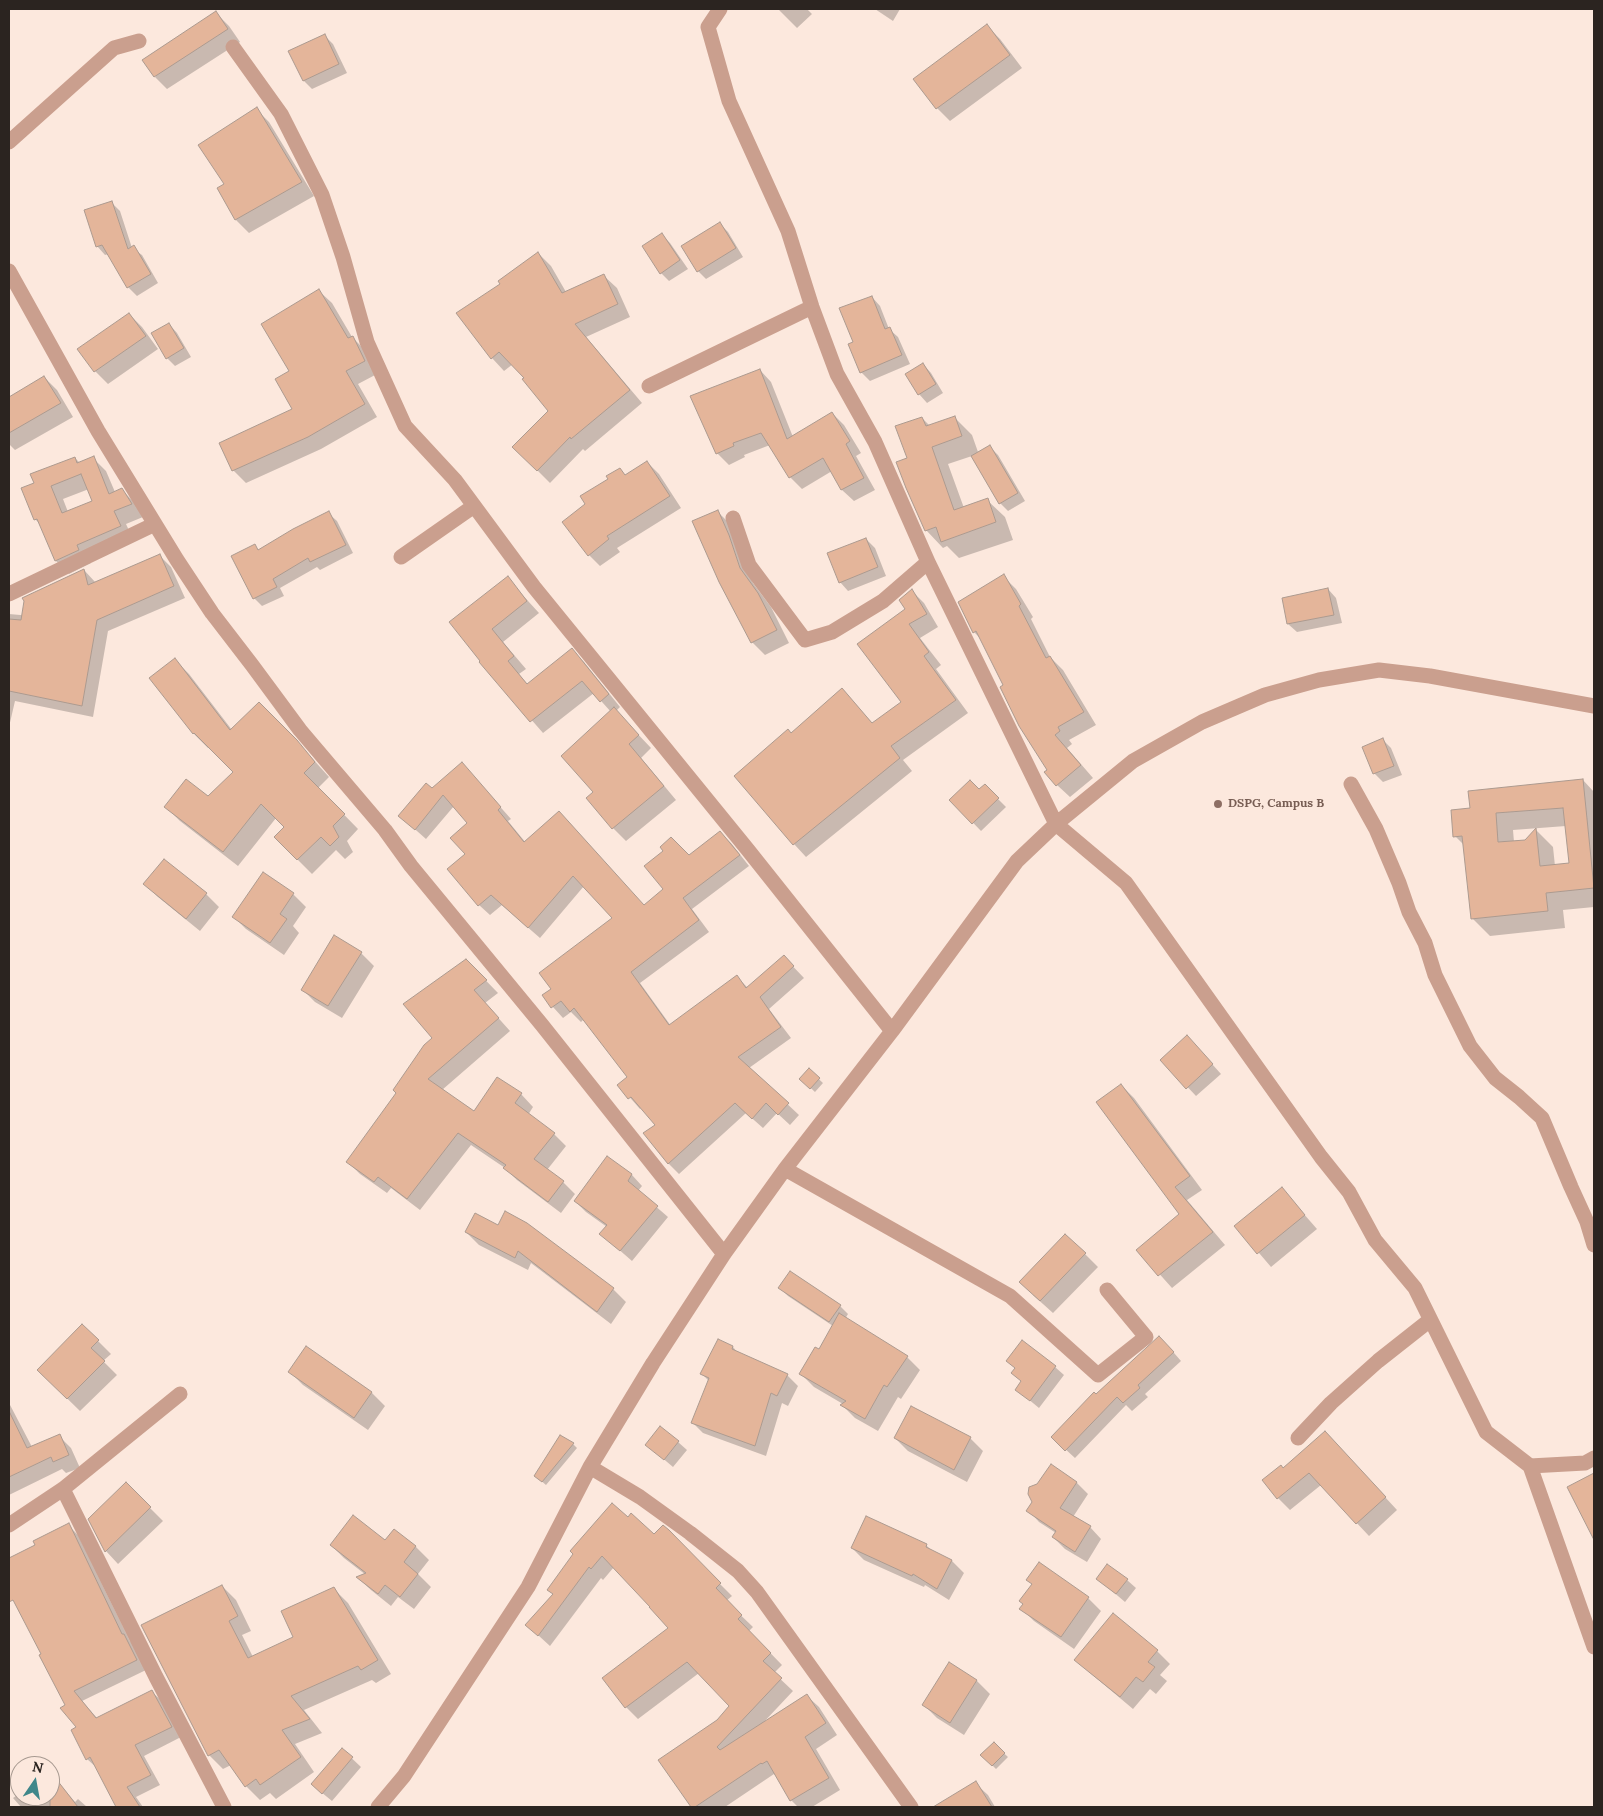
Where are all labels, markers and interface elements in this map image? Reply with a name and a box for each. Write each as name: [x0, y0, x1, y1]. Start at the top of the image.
place label: DSPG, Campus B: [1228, 797, 1324, 811]
marker: DSPG, Campus B: [1212, 798, 1224, 810]
north arrow: [10, 1756, 60, 1806]
text: N: [31, 1757, 45, 1777]

